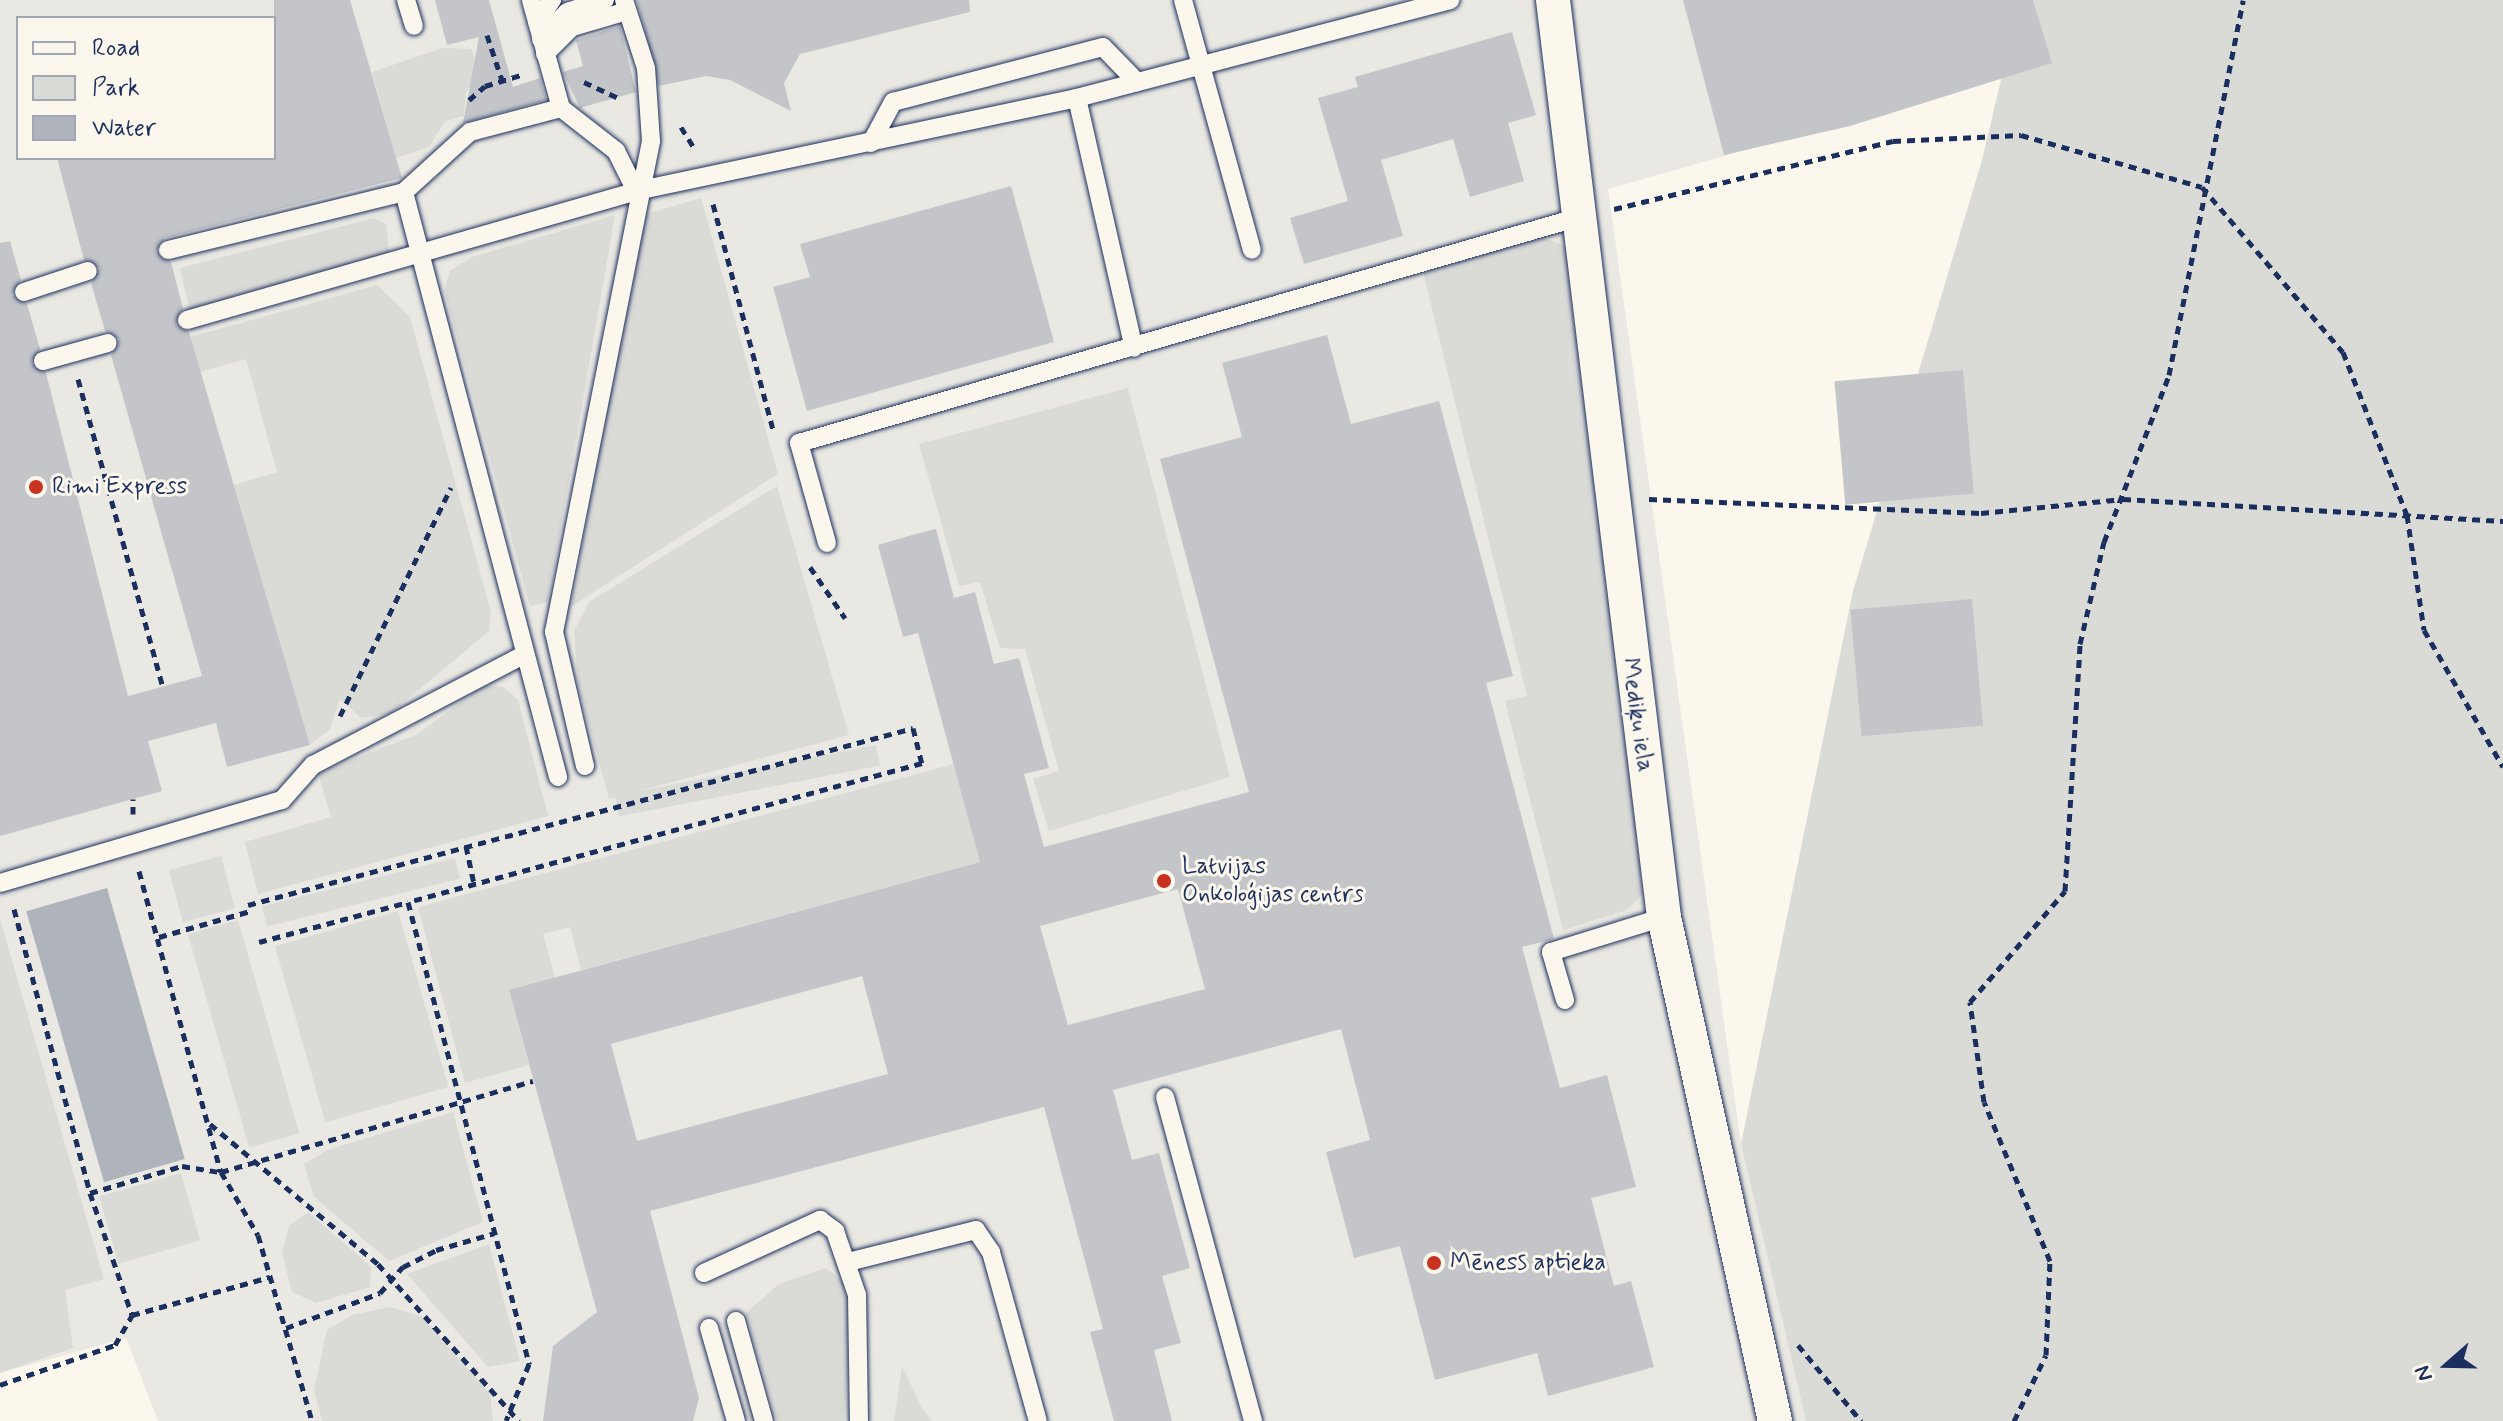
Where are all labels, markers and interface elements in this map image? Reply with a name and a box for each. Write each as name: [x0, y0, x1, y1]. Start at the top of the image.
legend: [16, 16, 276, 160]
text: Road: [92, 33, 140, 64]
text: Park: [92, 73, 140, 104]
text: Water: [92, 113, 156, 144]
place label: Rimi Express: [52, 473, 188, 501]
marker: Rimi Express: [27, 478, 45, 496]
street label: Mediķu iela: [1615, 655, 1659, 775]
place label: Latvijas Onkoloģijas centrs: [1182, 853, 1367, 909]
marker: Latvijas Onkoloģijas centrs: [1153, 870, 1175, 892]
place label: Mēness aptieka: [1450, 1249, 1607, 1277]
marker: Mēness aptieka: [1425, 1254, 1443, 1272]
north arrow: [2407, 1325, 2487, 1405]
text: N: [2409, 1362, 2440, 1385]

